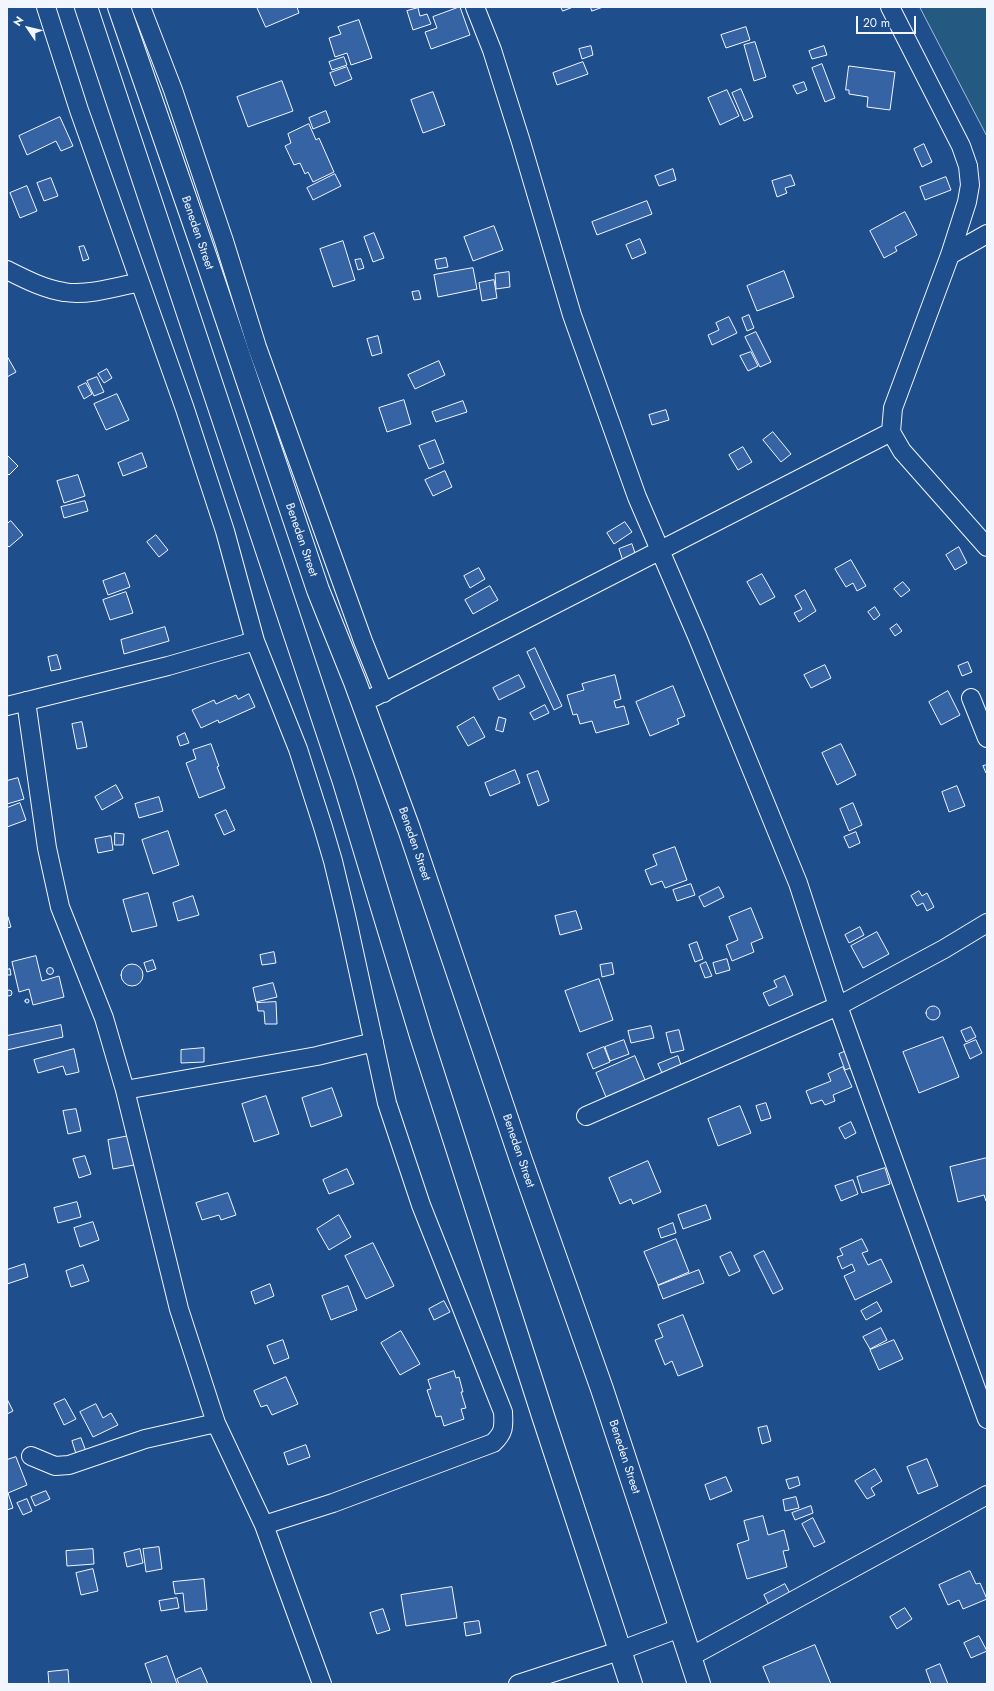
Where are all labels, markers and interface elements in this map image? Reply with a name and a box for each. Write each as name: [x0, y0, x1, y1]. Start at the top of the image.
north arrow: [8, 8, 48, 48]
scale bar: [858, 8, 918, 34]
text: N: [9, 13, 27, 29]
text: 20 m: [863, 14, 890, 32]
street label: Beneden Street: [178, 194, 216, 272]
street label: Beneden Street: [282, 501, 320, 579]
street label: Beneden Street: [395, 805, 433, 883]
street label: Beneden Street: [499, 1112, 537, 1190]
street label: Beneden Street: [605, 1418, 643, 1496]

